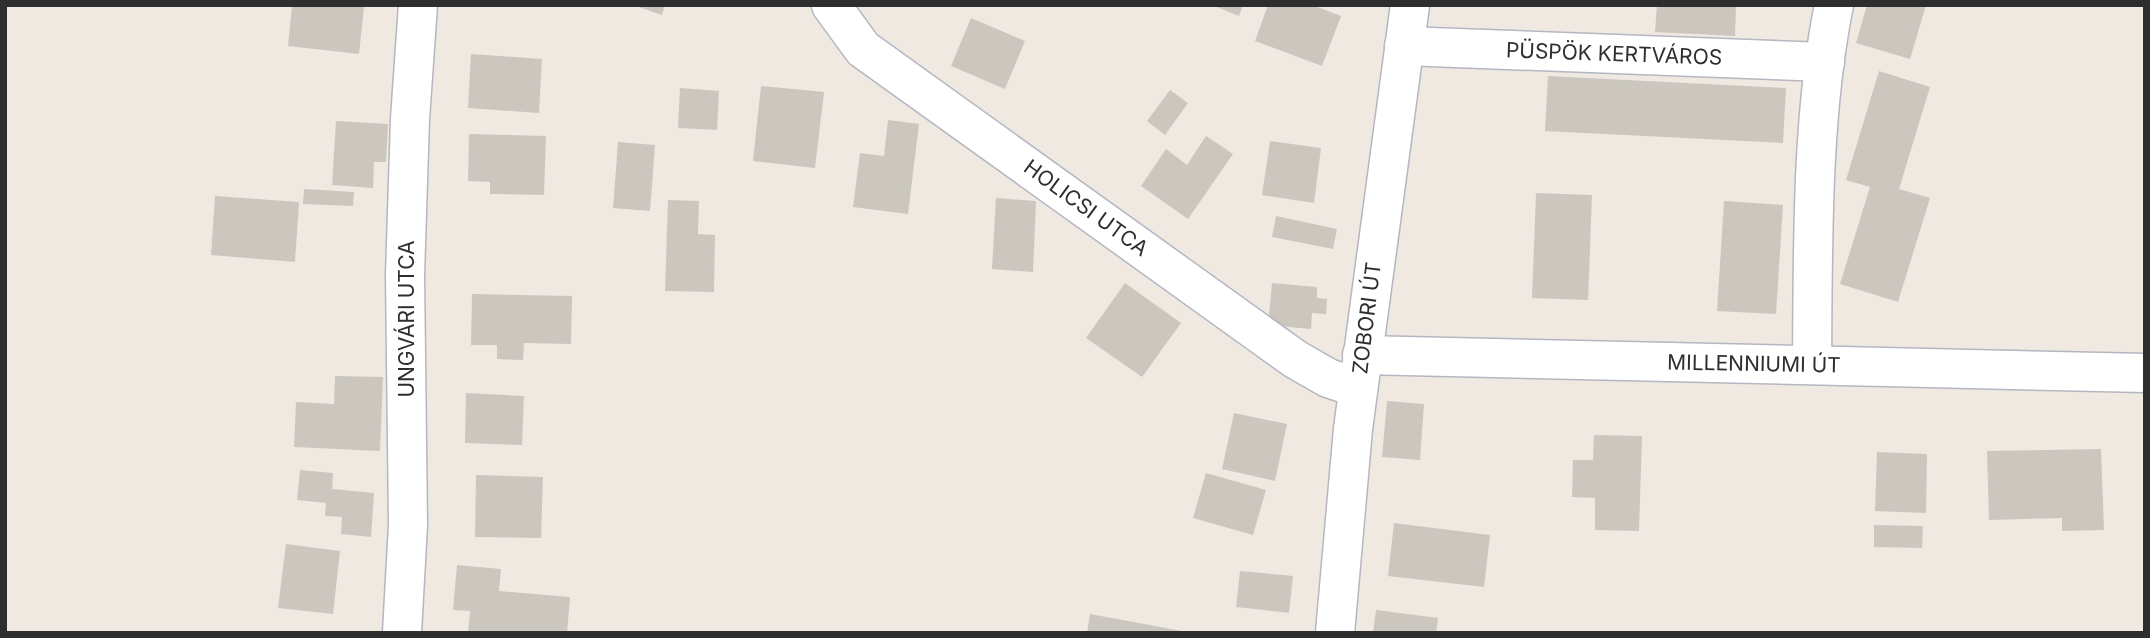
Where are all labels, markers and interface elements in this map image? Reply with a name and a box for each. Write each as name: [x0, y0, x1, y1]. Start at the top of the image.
street label: PÜSPÖK KERTVÁROS: [1505, 36, 1723, 70]
street label: HOLICSI UTCA: [1019, 154, 1153, 261]
street label: UNGVÁRI UTCA: [393, 240, 419, 398]
street label: ZOBORI ÚT: [1346, 260, 1386, 375]
street label: MILLENNIUMI ÚT: [1667, 348, 1841, 378]

